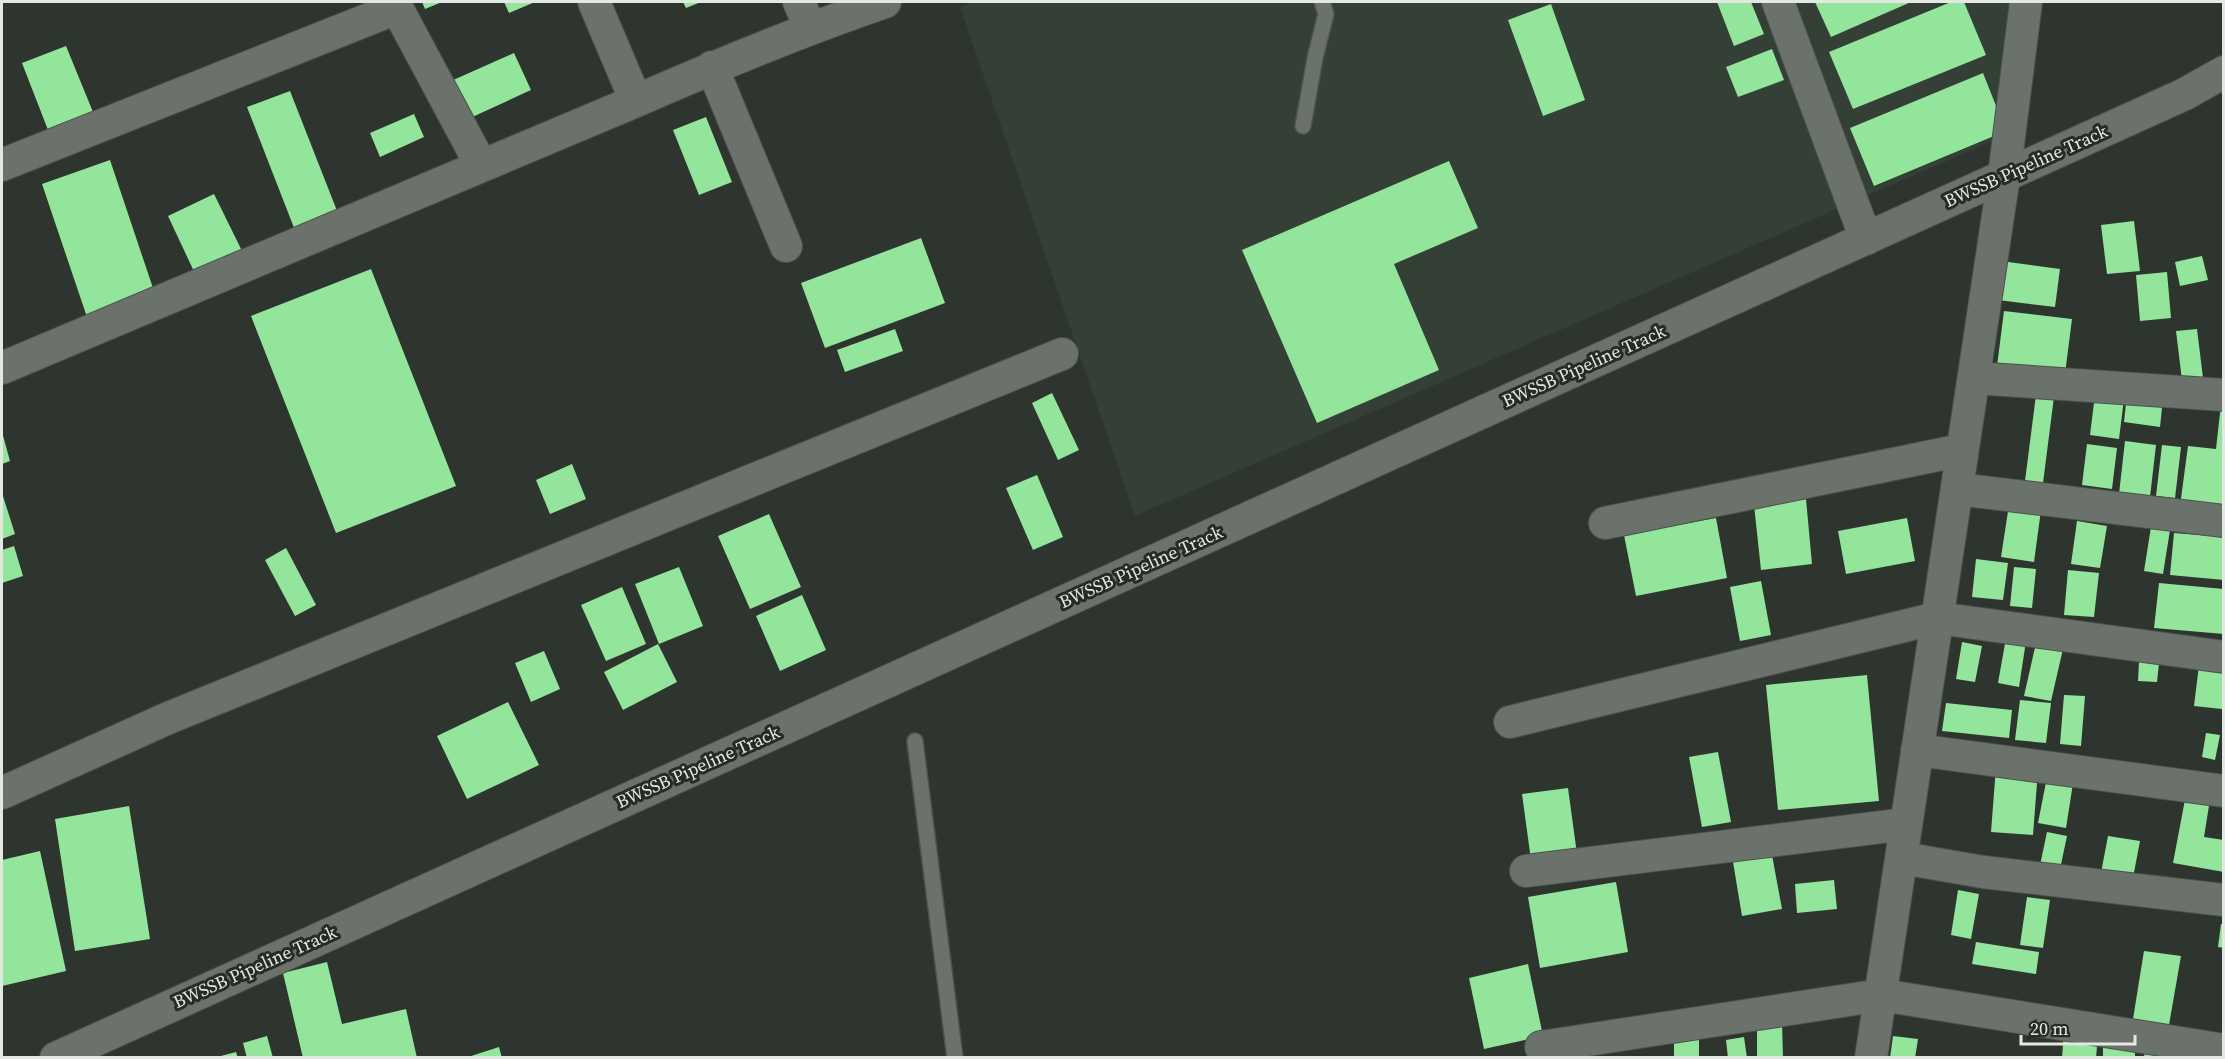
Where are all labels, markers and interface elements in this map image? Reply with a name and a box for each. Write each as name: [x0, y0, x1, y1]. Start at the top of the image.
street label: BWSSB Pipeline Track: [1940, 118, 2112, 213]
street label: BWSSB Pipeline Track: [1498, 318, 1670, 413]
street label: BWSSB Pipeline Track: [1055, 519, 1227, 614]
street label: BWSSB Pipeline Track: [612, 719, 784, 814]
street label: BWSSB Pipeline Track: [169, 919, 341, 1014]
scale bar: [2021, 1008, 2135, 1046]
text: 20 m: [2030, 1016, 2068, 1041]

